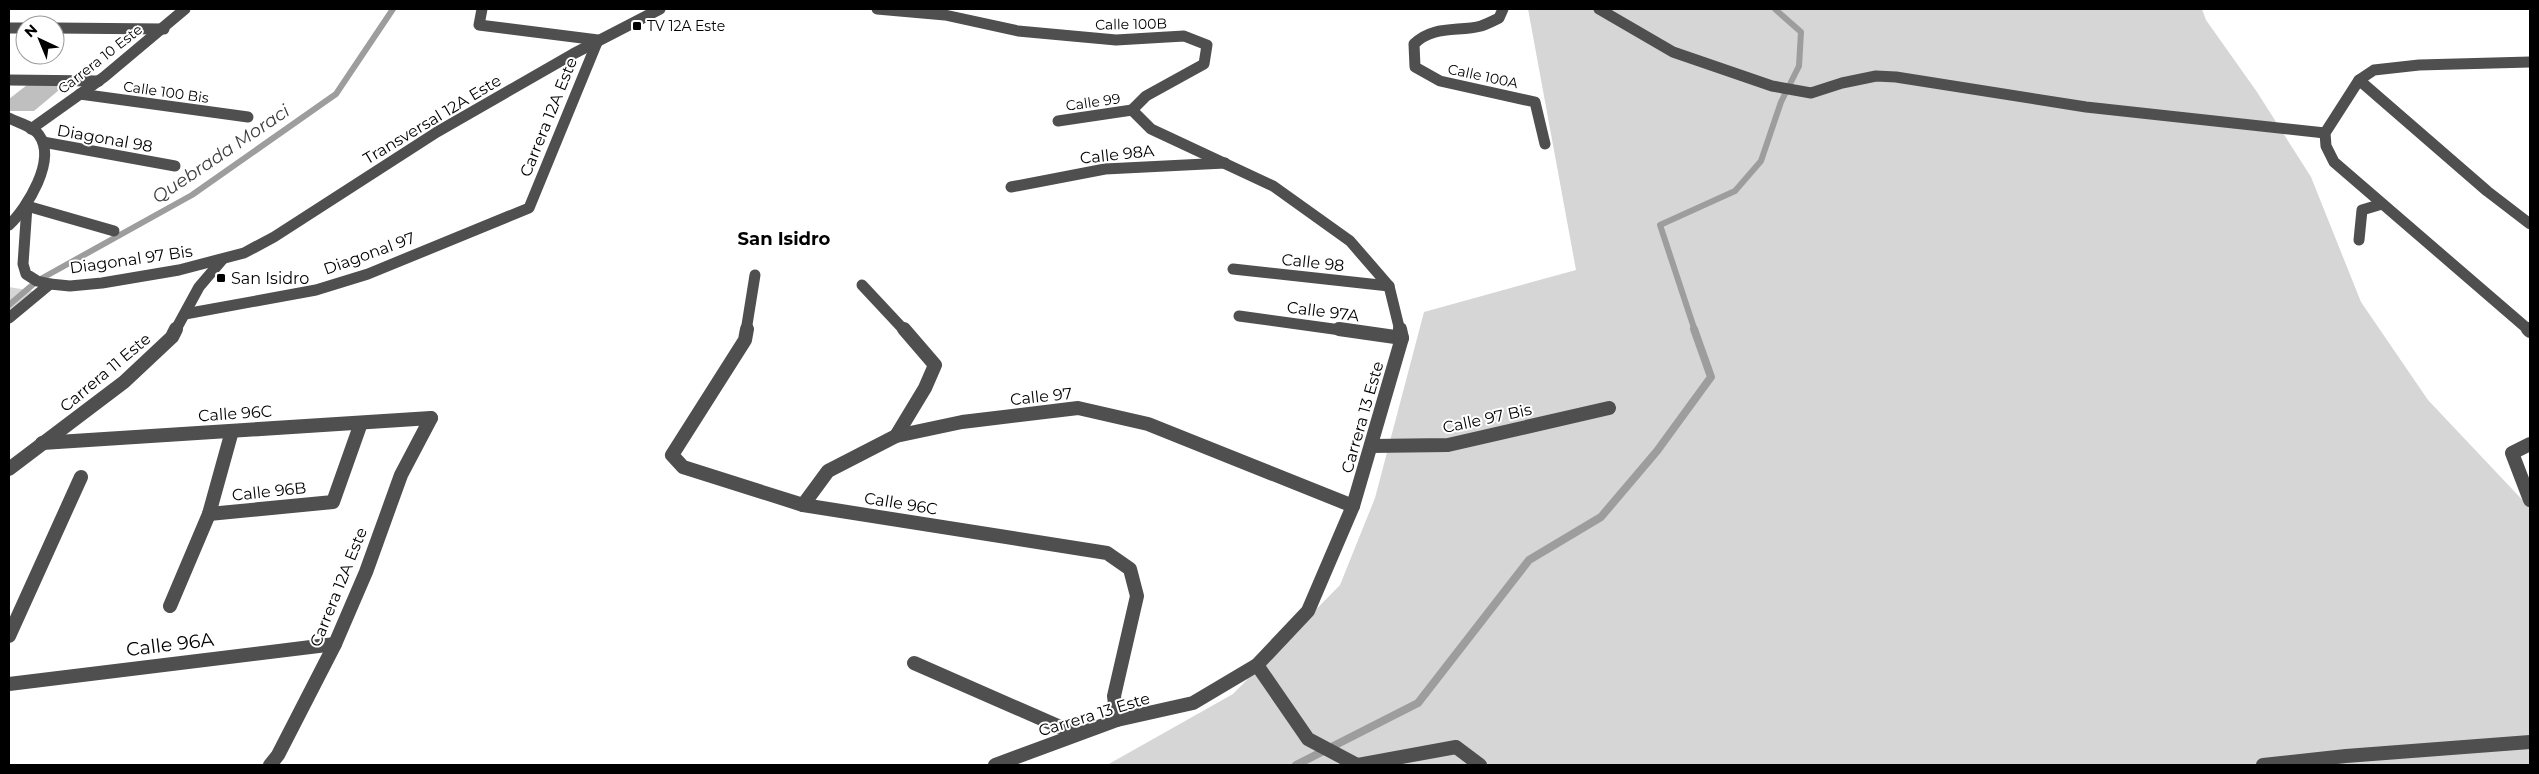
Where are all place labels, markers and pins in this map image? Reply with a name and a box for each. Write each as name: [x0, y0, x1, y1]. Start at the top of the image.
place label: TV 12A Este: [647, 17, 725, 35]
marker: TV 12A Este: [631, 20, 643, 32]
place label: San Isidro: [231, 269, 309, 288]
marker: San Isidro: [215, 272, 227, 284]

